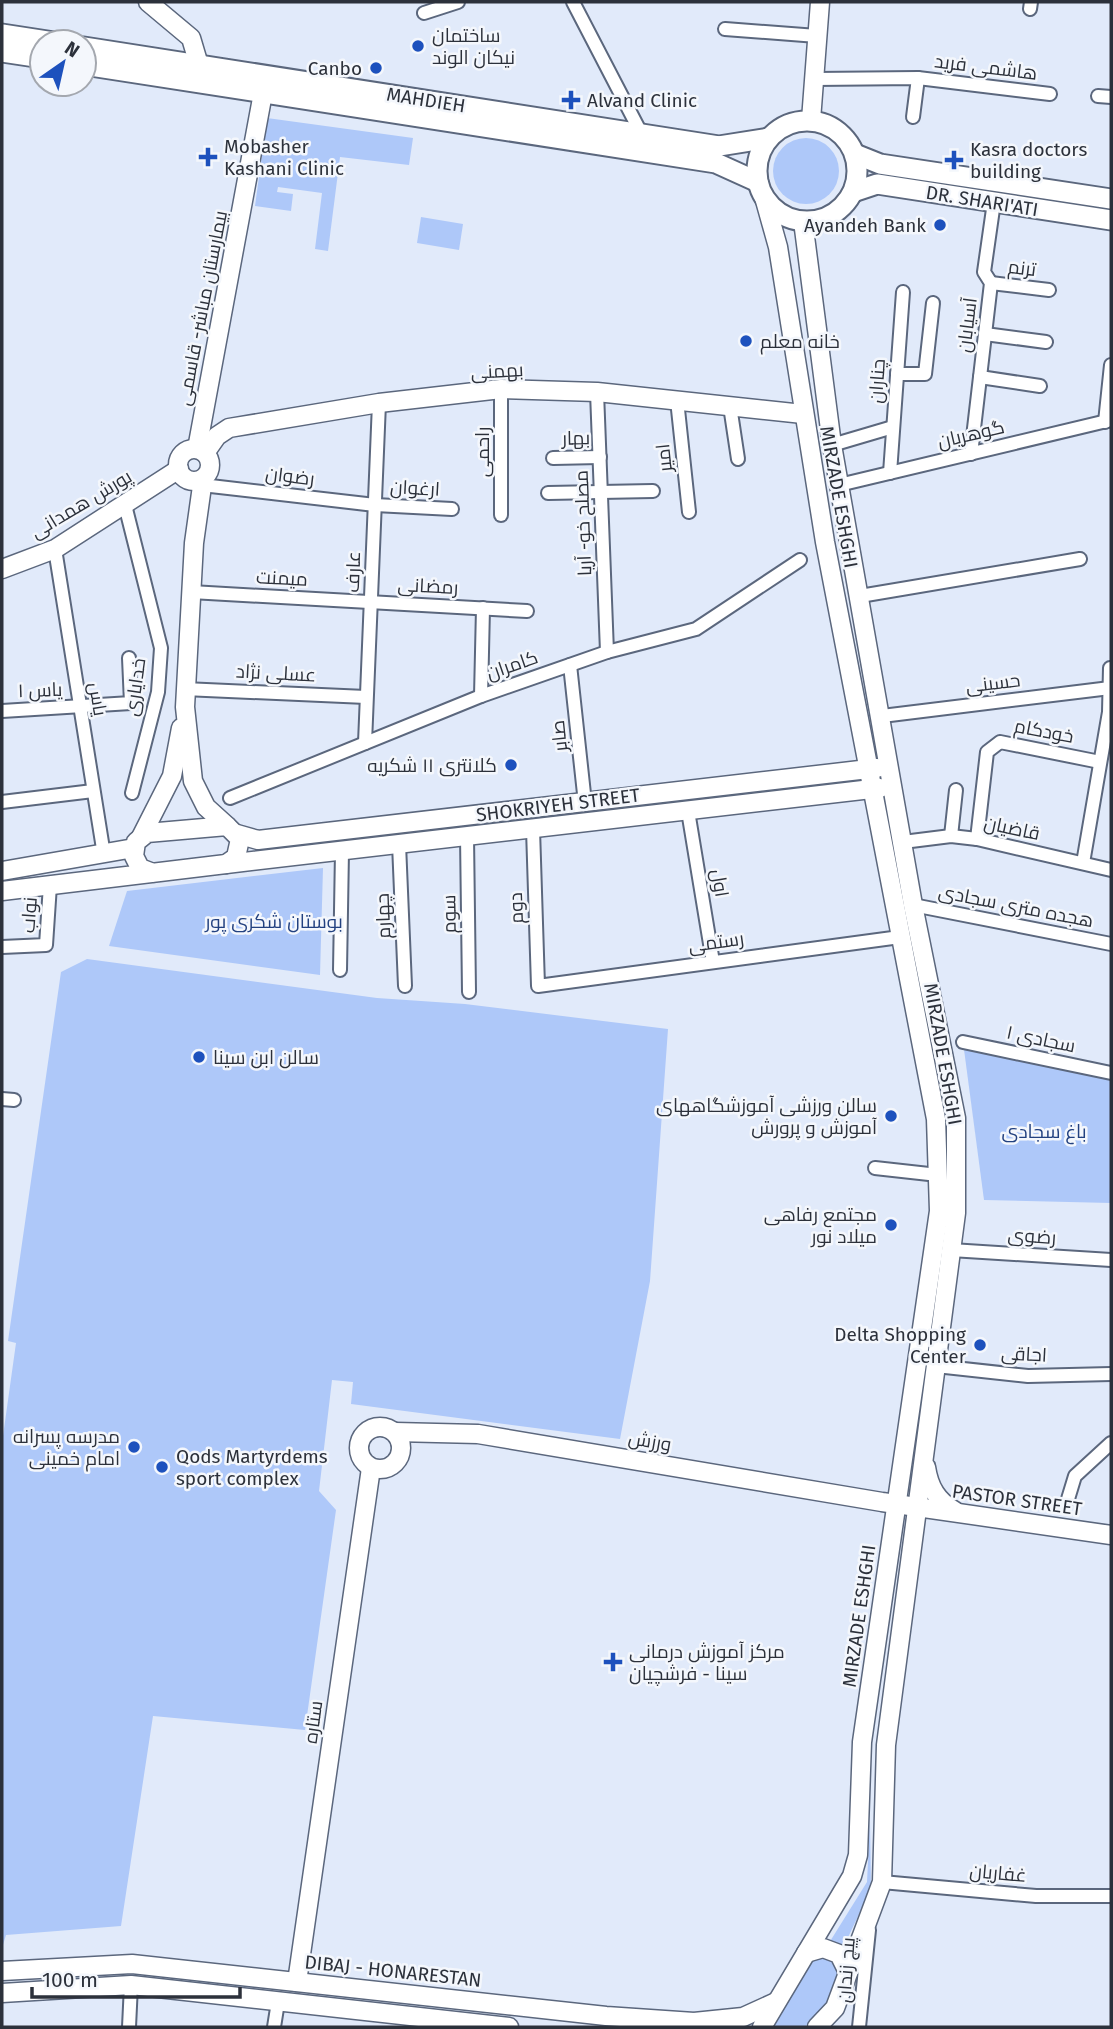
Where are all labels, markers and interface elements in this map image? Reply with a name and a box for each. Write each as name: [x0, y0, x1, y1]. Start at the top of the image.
place label: ساختمان نیکان الوند: [432, 24, 515, 69]
north arrow: [28, 28, 98, 98]
text: N: [61, 36, 84, 62]
marker: ساختمان نیکان الوند: [410, 38, 426, 54]
street label: هاشمی فرید: [933, 49, 1039, 85]
place label: Canbo: [308, 57, 362, 80]
marker: Canbo: [368, 60, 384, 76]
street label: MAHDIEH: [385, 82, 467, 118]
place label: Alvand Clinic: [587, 89, 697, 112]
marker: Alvand Clinic: [561, 90, 581, 110]
place label: Mobasher Kashani Clinic: [224, 135, 344, 180]
place label: Kasra doctors building: [970, 138, 1087, 183]
marker: Mobasher Kashani Clinic: [198, 147, 218, 167]
marker: Kasra doctors building: [944, 150, 964, 170]
street label: DR. SHARI'ATI: [924, 181, 1040, 221]
street label: بیمارستان مباشر- قاسمی: [172, 208, 232, 408]
place label: Ayandeh Bank: [804, 214, 926, 237]
marker: Ayandeh Bank: [932, 217, 948, 233]
street label: ترنم: [1006, 255, 1037, 283]
street label: آسیابان: [952, 296, 982, 354]
place label: خانه معلم: [760, 330, 840, 355]
marker: خانه معلم: [738, 333, 754, 349]
street label: بهمنی: [470, 358, 524, 384]
street label: چناران: [864, 358, 891, 404]
street label: گوهریان: [935, 415, 1007, 453]
street label: MIRZADE ESHGHI: [815, 424, 863, 570]
street label: بهار: [561, 426, 590, 450]
street label: راحمی: [471, 427, 494, 477]
street label: امیر: [651, 443, 677, 474]
street label: رضوان: [264, 462, 316, 490]
street label: پورش همدانی: [26, 465, 136, 544]
street label: مصلح خو- آریا: [570, 469, 598, 576]
street label: ارغوان: [389, 475, 441, 501]
street label: عارف: [341, 551, 365, 593]
street label: میمنت: [256, 565, 308, 591]
street label: رمضانی: [397, 573, 459, 599]
street label: کامران: [483, 645, 541, 685]
street label: خدایاری: [120, 656, 150, 718]
street label: عسلی نژاد: [235, 659, 317, 687]
street label: حسینی: [964, 668, 1022, 698]
street label: یاس ۱: [17, 678, 63, 702]
street label: یاس: [84, 681, 112, 717]
street label: خودکام: [1012, 714, 1076, 750]
street label: صابر: [546, 719, 572, 754]
place label: کلانتری ۱۱ شکریه: [367, 754, 497, 777]
marker: کلانتری ۱۱ شکریه: [503, 757, 519, 773]
street label: SHOKRIYEH STREET: [475, 784, 641, 826]
street label: قاضیان: [982, 811, 1042, 845]
street label: اول: [706, 867, 734, 899]
street label: هجده متری سجادی: [937, 880, 1095, 932]
street label: دوم: [504, 892, 530, 924]
street label: چهارم: [371, 893, 397, 939]
street label: سوم: [437, 894, 463, 933]
street label: نواب: [16, 896, 42, 934]
park label: بوستان شکری پور: [204, 910, 343, 934]
street label: رستمی: [687, 927, 745, 957]
street label: MIRZADE ESHGHI: [919, 981, 967, 1127]
street label: سجادی ۱: [1004, 1020, 1078, 1058]
place label: سالن ابن سینا: [213, 1046, 319, 1069]
marker: سالن ابن سینا: [191, 1049, 207, 1065]
place label: سالن ورزشی آموزشگاههای آموزش و پرورش: [656, 1094, 877, 1140]
marker: سالن ورزشی آموزشگاههای آموزش و پرورش: [883, 1108, 899, 1124]
park label: باغ سجادی: [1001, 1120, 1087, 1145]
place label: مجتمع رفاهی میلاد نور: [764, 1203, 877, 1248]
marker: مجتمع رفاهی میلاد نور: [883, 1217, 899, 1233]
street label: رضوی: [1007, 1223, 1057, 1249]
place label: Delta Shopping Center: [834, 1323, 967, 1368]
marker: Delta Shopping Center: [972, 1337, 988, 1353]
street label: اجاقی: [1001, 1341, 1047, 1367]
place label: مدرسه پسرانه امام خمینی: [13, 1425, 120, 1472]
street label: ورزش: [627, 1426, 673, 1456]
marker: مدرسه پسرانه امام خمینی: [126, 1439, 142, 1455]
place label: Qods Martyrdems sport complex: [176, 1445, 328, 1490]
marker: Qods Martyrdems sport complex: [154, 1459, 170, 1475]
street label: PASTOR STREET: [951, 1479, 1084, 1521]
street label: MIRZADE ESHGHI: [838, 1543, 880, 1689]
place label: مرکز آموزش درمانی سینا - فرشچیان: [629, 1640, 785, 1686]
marker: مرکز آموزش درمانی سینا - فرشچیان: [603, 1652, 623, 1672]
street label: ستاره: [299, 1699, 327, 1745]
street label: غفاریان: [968, 1859, 1028, 1887]
street label: پیچ زندان: [832, 1936, 862, 2004]
street label: DIBAJ - HONARESTAN: [303, 1950, 483, 1992]
scale bar: [32, 1955, 240, 1999]
text: 100 m: [42, 1967, 98, 1993]

